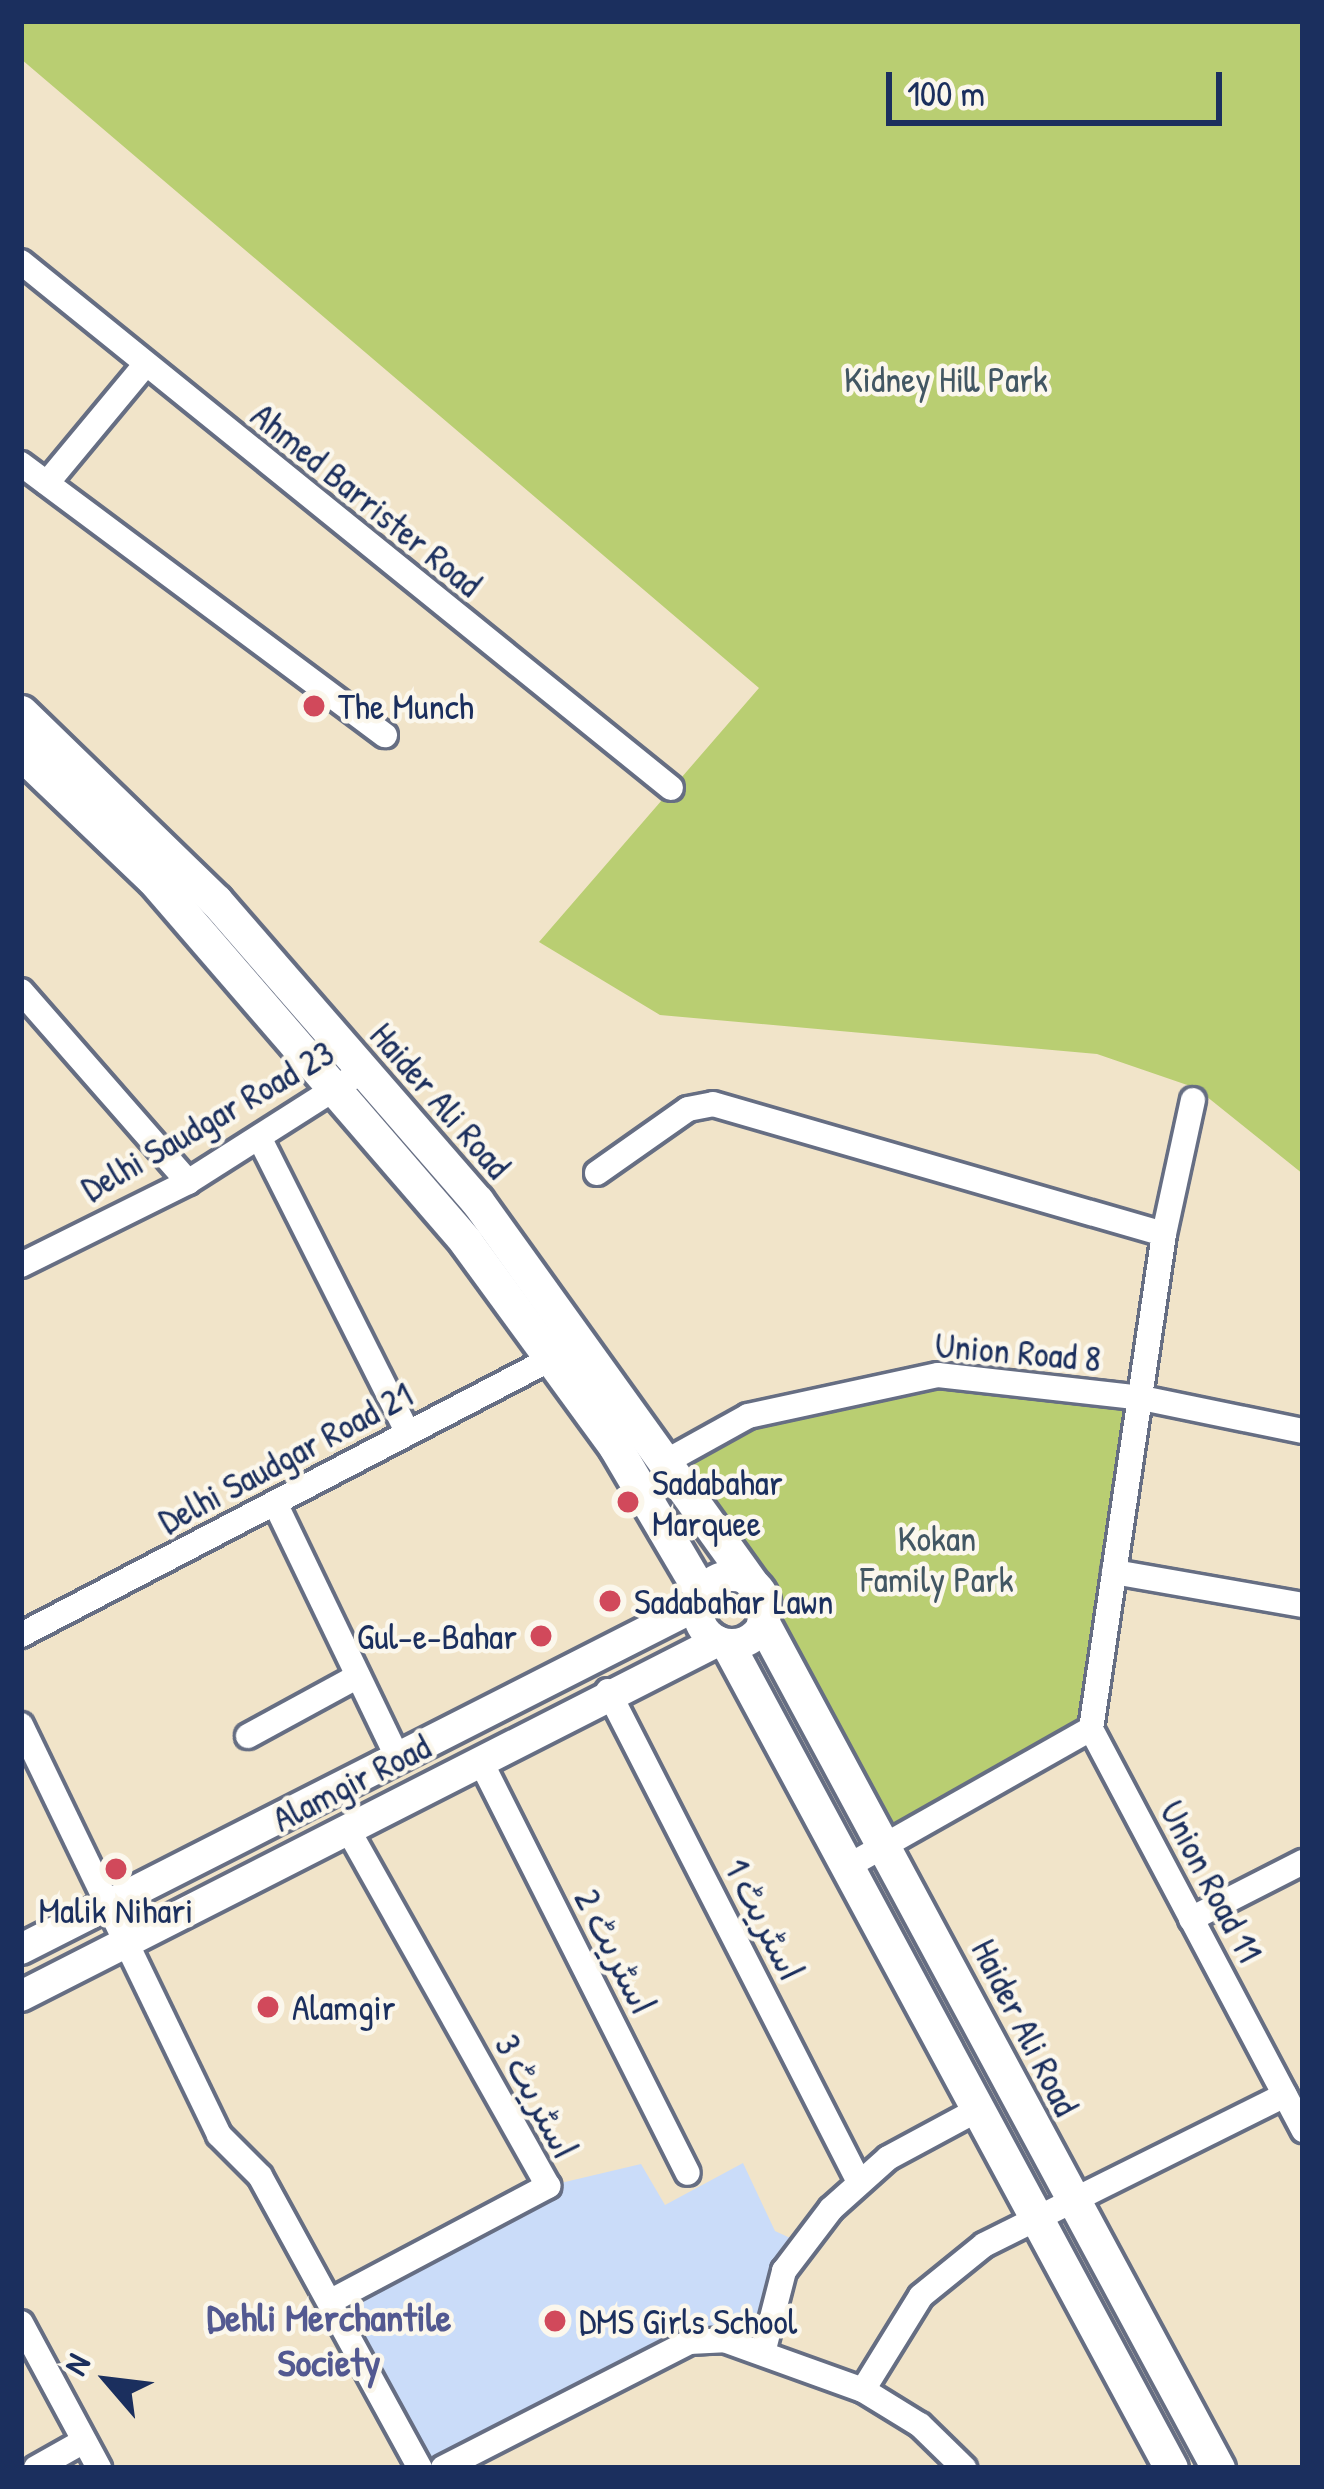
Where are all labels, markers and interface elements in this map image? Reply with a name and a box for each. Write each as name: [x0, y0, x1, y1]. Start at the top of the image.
scale bar: [892, 48, 1228, 122]
text: 100 m: [907, 68, 985, 117]
park label: Kidney Hill Park: [844, 357, 1048, 401]
street label: Ahmed Barrister Road: [243, 393, 491, 605]
place label: The Munch: [338, 684, 474, 728]
marker: The Munch: [301, 693, 327, 719]
street label: Haider Ali Road: [362, 1013, 520, 1187]
street label: Delhi Saudgar Road 23: [73, 1030, 341, 1210]
street label: Union Road 8: [933, 1322, 1103, 1380]
street label: Delhi Saudgar Road 21: [151, 1372, 419, 1542]
place label: Sadabahar Marquee: [652, 1459, 783, 1544]
marker: Sadabahar Marquee: [615, 1489, 641, 1515]
park label: Kokan Family Park: [860, 1515, 1014, 1600]
place label: Sadabahar Lawn: [634, 1579, 834, 1623]
marker: Sadabahar Lawn: [597, 1588, 623, 1614]
place label: Gul-e-Bahar: [357, 1614, 517, 1658]
marker: Gul-e-Bahar: [528, 1623, 554, 1649]
street label: Alamgir Road: [265, 1724, 437, 1840]
street label: Union Road 11: [1151, 1793, 1273, 1969]
street label: اسٹریٹ 1: [716, 1851, 814, 1987]
marker: Malik Nihari: [103, 1856, 129, 1882]
street label: اسٹریٹ 2: [566, 1881, 666, 2021]
place label: Malik Nihari: [39, 1888, 193, 1932]
street label: Haider Ali Road: [963, 1932, 1089, 2122]
place label: Alamgir: [292, 1985, 396, 2029]
marker: Alamgir: [255, 1994, 281, 2020]
street label: اسٹریٹ 3: [486, 2027, 588, 2165]
district label: Dehli Merchantile Society: [207, 2295, 451, 2386]
place label: DMS Girls School: [579, 2299, 797, 2343]
marker: DMS Girls School: [542, 2308, 568, 2334]
north arrow: [48, 2321, 168, 2441]
text: N: [53, 2346, 100, 2382]

